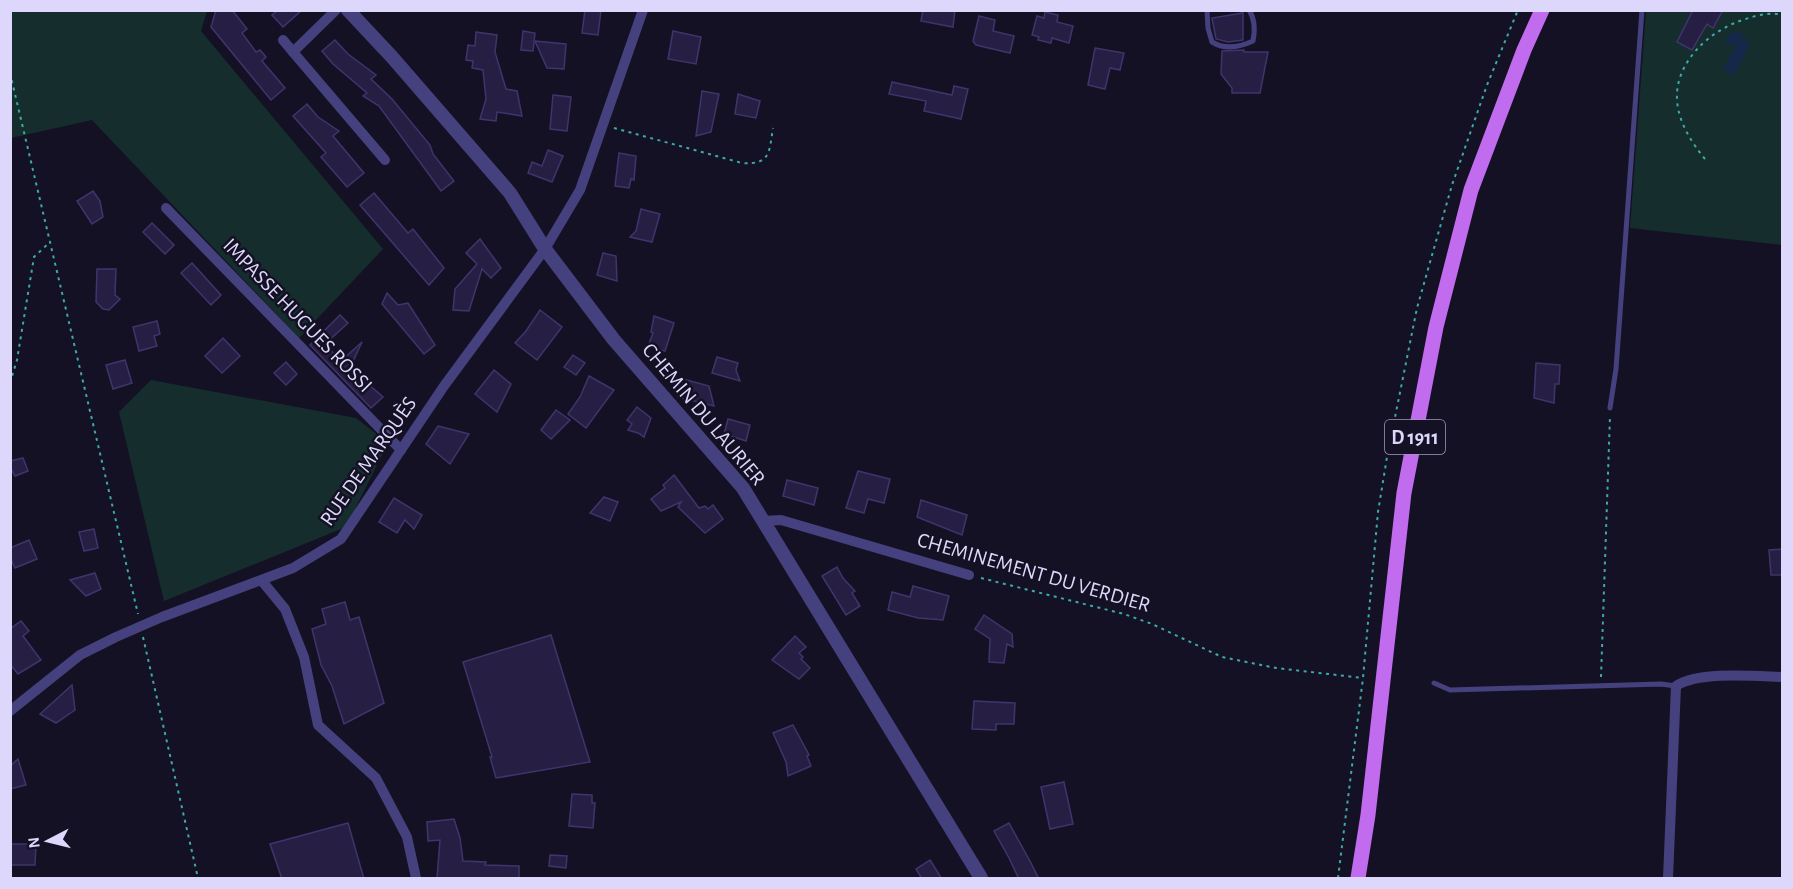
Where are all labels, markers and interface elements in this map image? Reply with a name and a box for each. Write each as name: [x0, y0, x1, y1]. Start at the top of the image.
street label: IMPASSE HUGUES ROSSI: [219, 234, 376, 396]
street label: CHEMIN DU LAURIER: [638, 339, 769, 489]
street label: RUE DE MARQUÈS: [315, 392, 421, 530]
road number: D 1911: [1385, 420, 1445, 454]
street label: CHEMINEMENT DU VERDIER: [915, 529, 1153, 616]
north arrow: [18, 811, 78, 871]
text: N: [25, 836, 43, 849]

